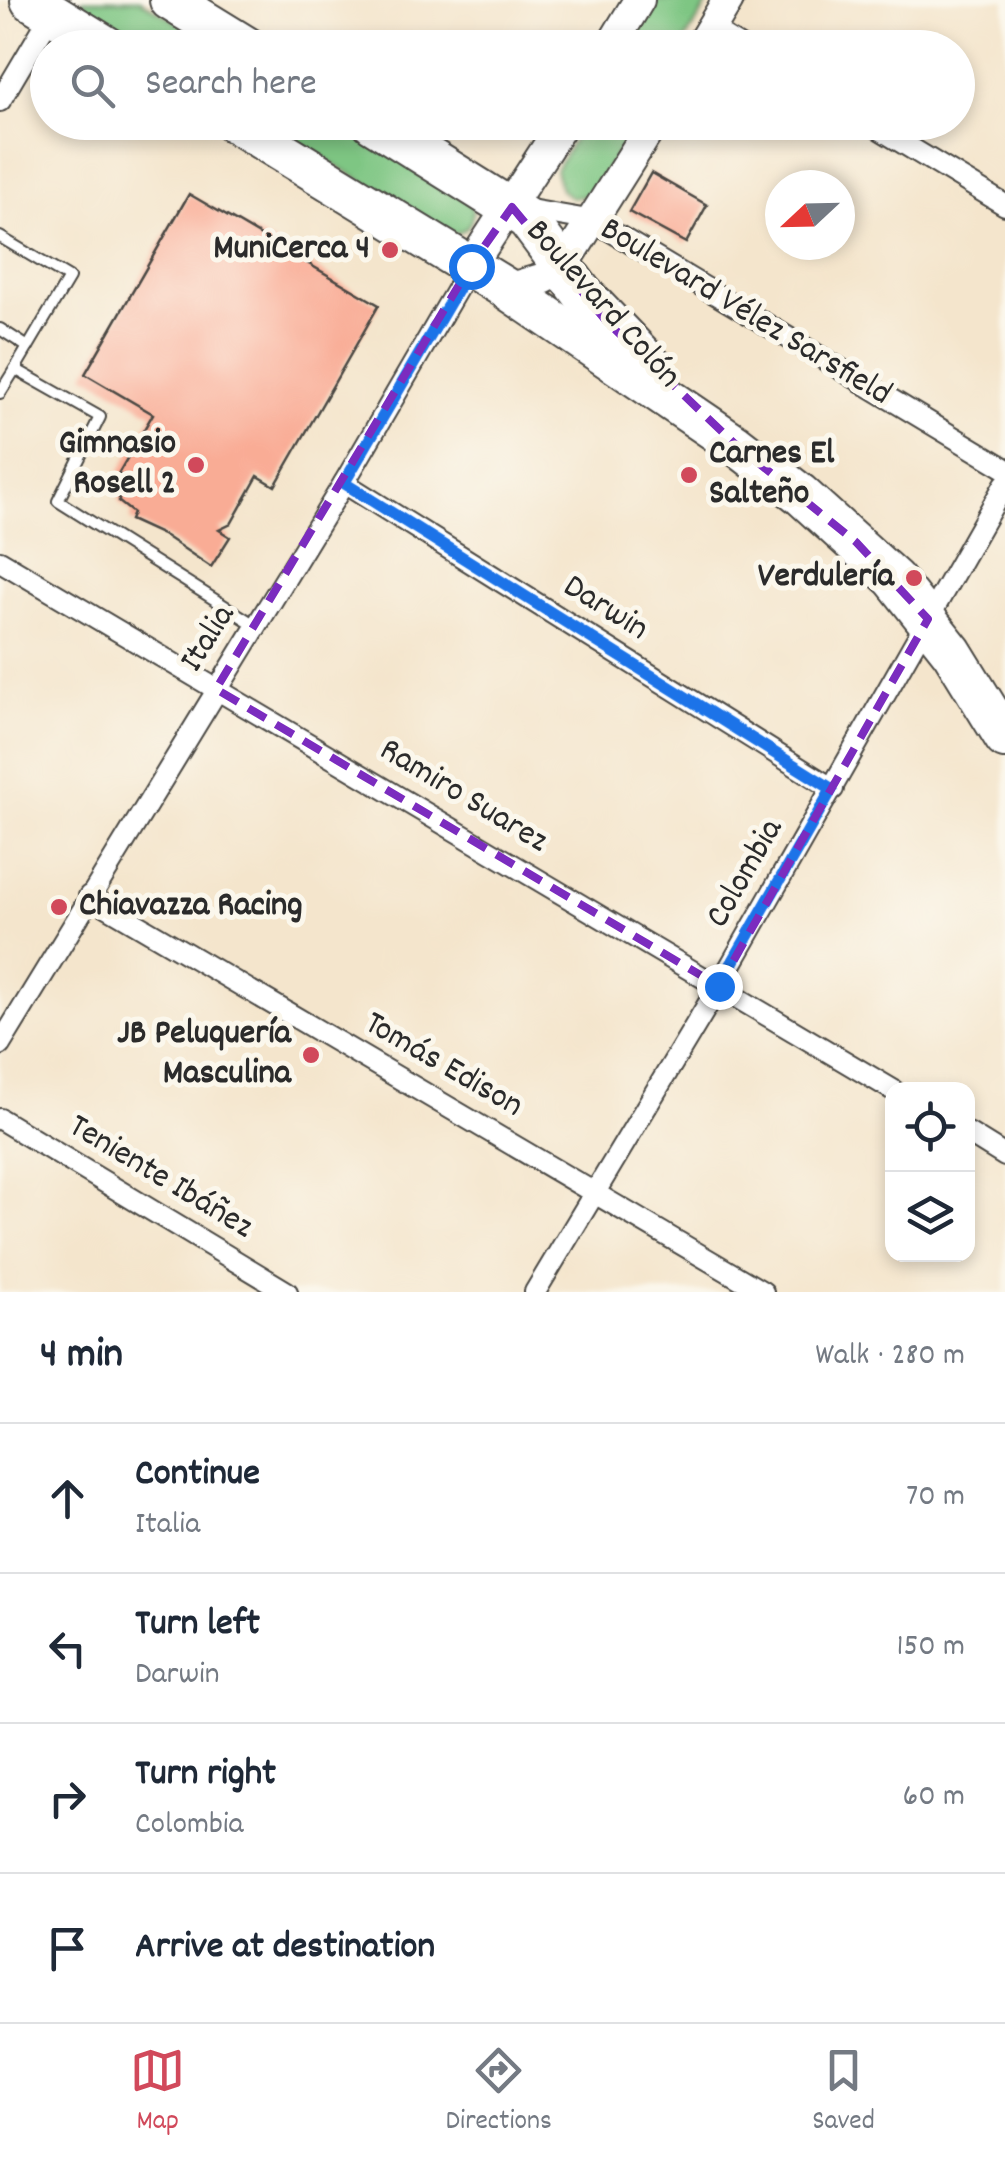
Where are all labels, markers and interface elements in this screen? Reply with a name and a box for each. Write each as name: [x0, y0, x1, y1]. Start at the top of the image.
search box: [30, 30, 975, 140]
icon: search: [65, 58, 120, 113]
text: Search here: [145, 58, 317, 113]
north arrow: [765, 170, 855, 260]
street label: Boulevard Vélez Sarsfield: [590, 206, 900, 420]
street label: Boulevard Colón: [512, 209, 692, 401]
place label: MuniCerca 4: [213, 225, 370, 275]
marker: MuniCerca 4: [379, 239, 401, 261]
route start: [449, 244, 495, 290]
place label: Gimnasio Rosell 2: [59, 420, 176, 510]
place label: Carnes El Salteño: [709, 430, 835, 520]
marker: Gimnasio Rosell 2: [185, 454, 207, 476]
marker: Carnes El Salteño: [678, 464, 700, 486]
place label: Verdulería: [758, 553, 896, 603]
street label: Darwin: [552, 563, 658, 655]
marker: Verdulería: [903, 567, 925, 589]
street label: Italia: [169, 595, 249, 682]
street label: Ramiro Suarez: [369, 727, 557, 867]
street label: Colombia: [695, 810, 798, 938]
place label: Chiavazza Racing: [79, 882, 303, 932]
marker: Chiavazza Racing: [48, 896, 70, 918]
route end: [697, 964, 743, 1010]
street label: Tomás Edison: [354, 1000, 532, 1132]
place label: JB Peluquería Masculina: [117, 1010, 293, 1100]
marker: JB Peluquería Masculina: [300, 1044, 322, 1066]
map controls: [885, 1082, 975, 1262]
button: locate: [885, 1082, 975, 1172]
street label: Teniente Ibáñez: [58, 1103, 262, 1253]
button: layers: [885, 1172, 975, 1262]
text: 4 min: [40, 1327, 123, 1387]
text: Walk · 280 m: [815, 1334, 965, 1380]
text: Continue: [135, 1448, 260, 1503]
icon: ahead: [40, 1471, 95, 1526]
text: 70 m: [906, 1475, 965, 1521]
text: Italia: [135, 1503, 200, 1549]
text: Turn left: [135, 1598, 260, 1653]
icon: left: [40, 1621, 95, 1676]
text: 150 m: [896, 1625, 965, 1671]
text: Darwin: [135, 1653, 220, 1699]
text: Turn right: [135, 1748, 276, 1803]
icon: right: [40, 1771, 95, 1826]
text: 60 m: [903, 1775, 965, 1821]
text: Colombia: [135, 1803, 244, 1849]
icon: arrive: [40, 1921, 95, 1976]
text: Arrive at destination: [135, 1921, 435, 1976]
tab: Map: [130, 2043, 185, 2143]
tab: Directions: [446, 2043, 552, 2143]
tab: Saved: [812, 2043, 875, 2143]

